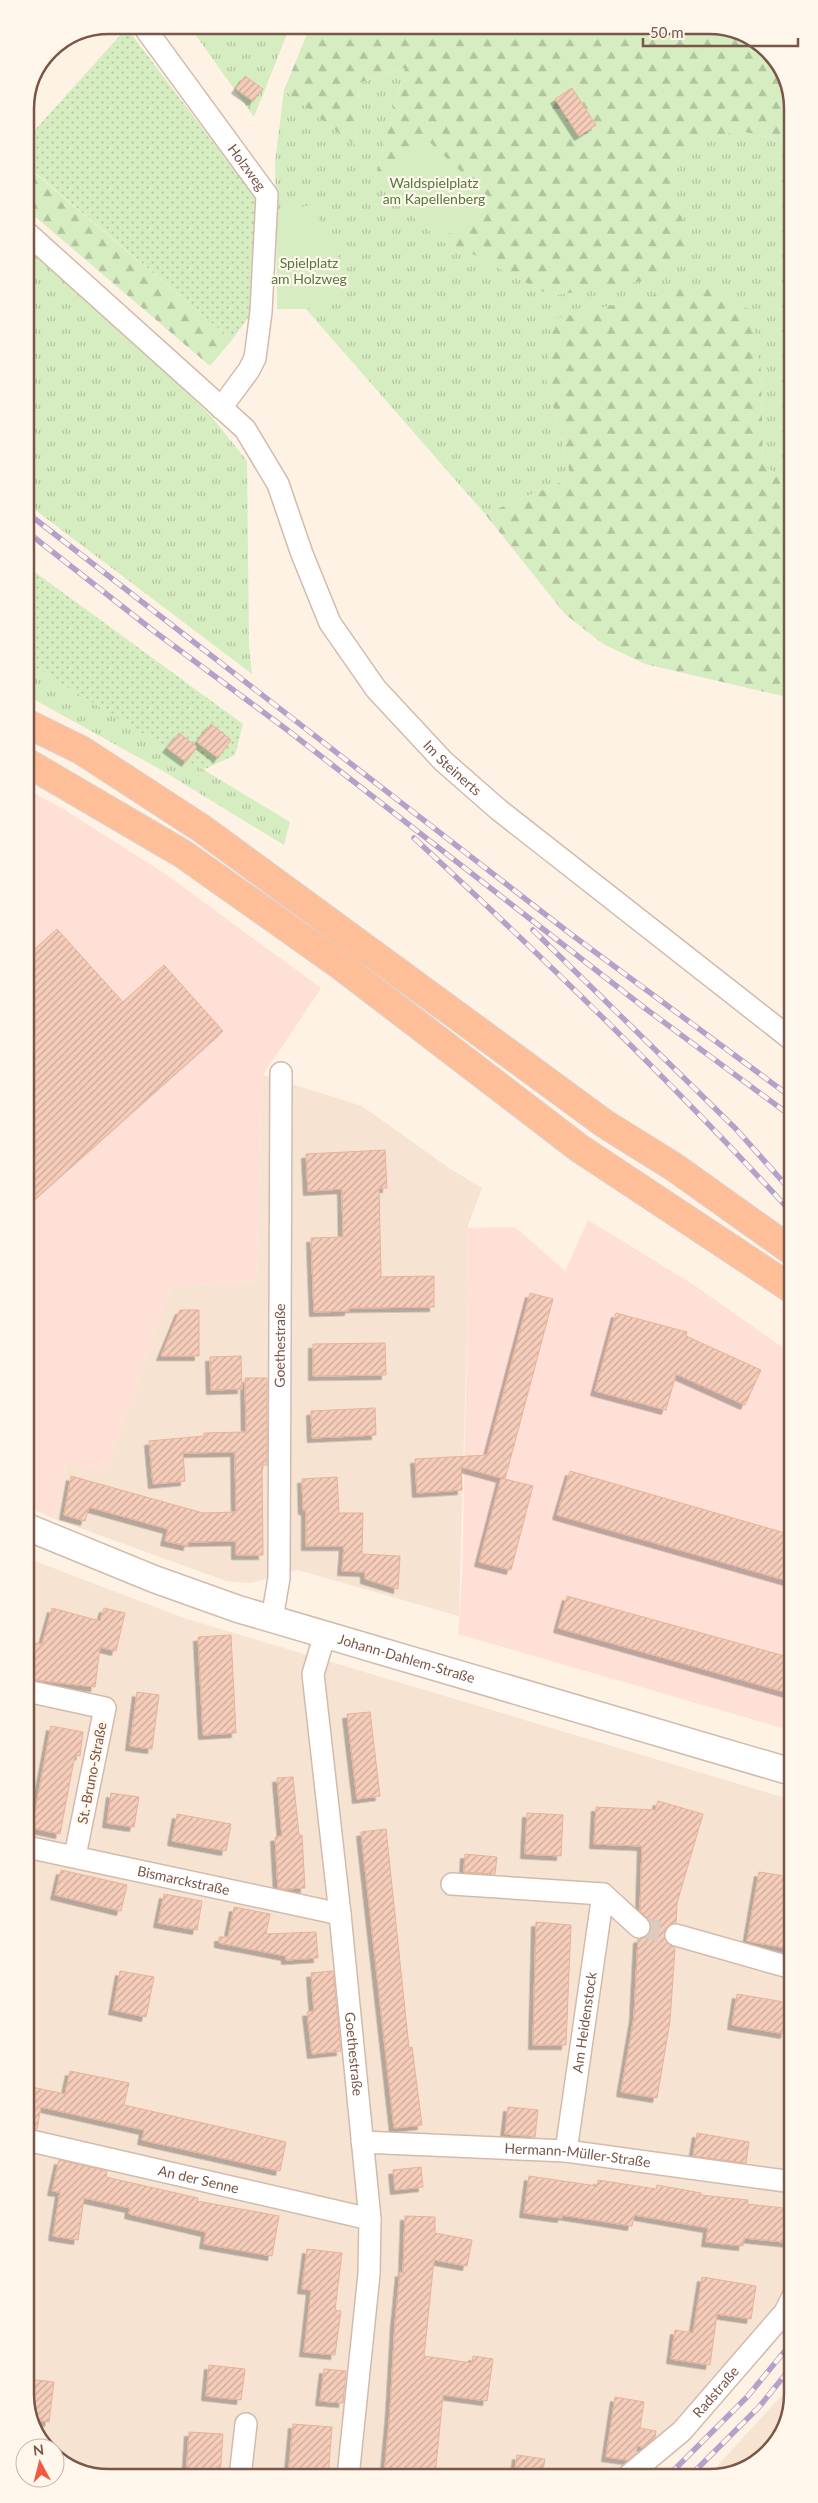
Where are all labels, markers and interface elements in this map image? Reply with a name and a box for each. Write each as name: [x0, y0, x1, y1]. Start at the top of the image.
scale bar: [643, 15, 798, 47]
text: 50 m: [650, 23, 684, 41]
street label: Holzweg: [224, 140, 270, 194]
park label: Waldspielplatz am Kapellenberg: [383, 174, 485, 207]
park label: Spielplatz am Holzweg: [271, 254, 347, 287]
street label: Im Steinerts: [420, 737, 485, 799]
street label: Goethestraße: [271, 1303, 288, 1388]
street label: Johann-Dahlem-Straße: [336, 1630, 477, 1686]
street label: St.-Bruno-Straße: [73, 1721, 110, 1825]
street label: Bismarckstraße: [136, 1862, 231, 1898]
street label: Am Heidenstock: [568, 1970, 600, 2074]
street label: Goethestraße: [342, 2011, 367, 2097]
street label: Hermann-Müller-Straße: [504, 2139, 652, 2170]
street label: An der Senne: [157, 2161, 241, 2197]
street label: Radstraße: [689, 2363, 742, 2421]
north arrow: [15, 2438, 65, 2488]
text: N: [32, 2441, 45, 2459]

